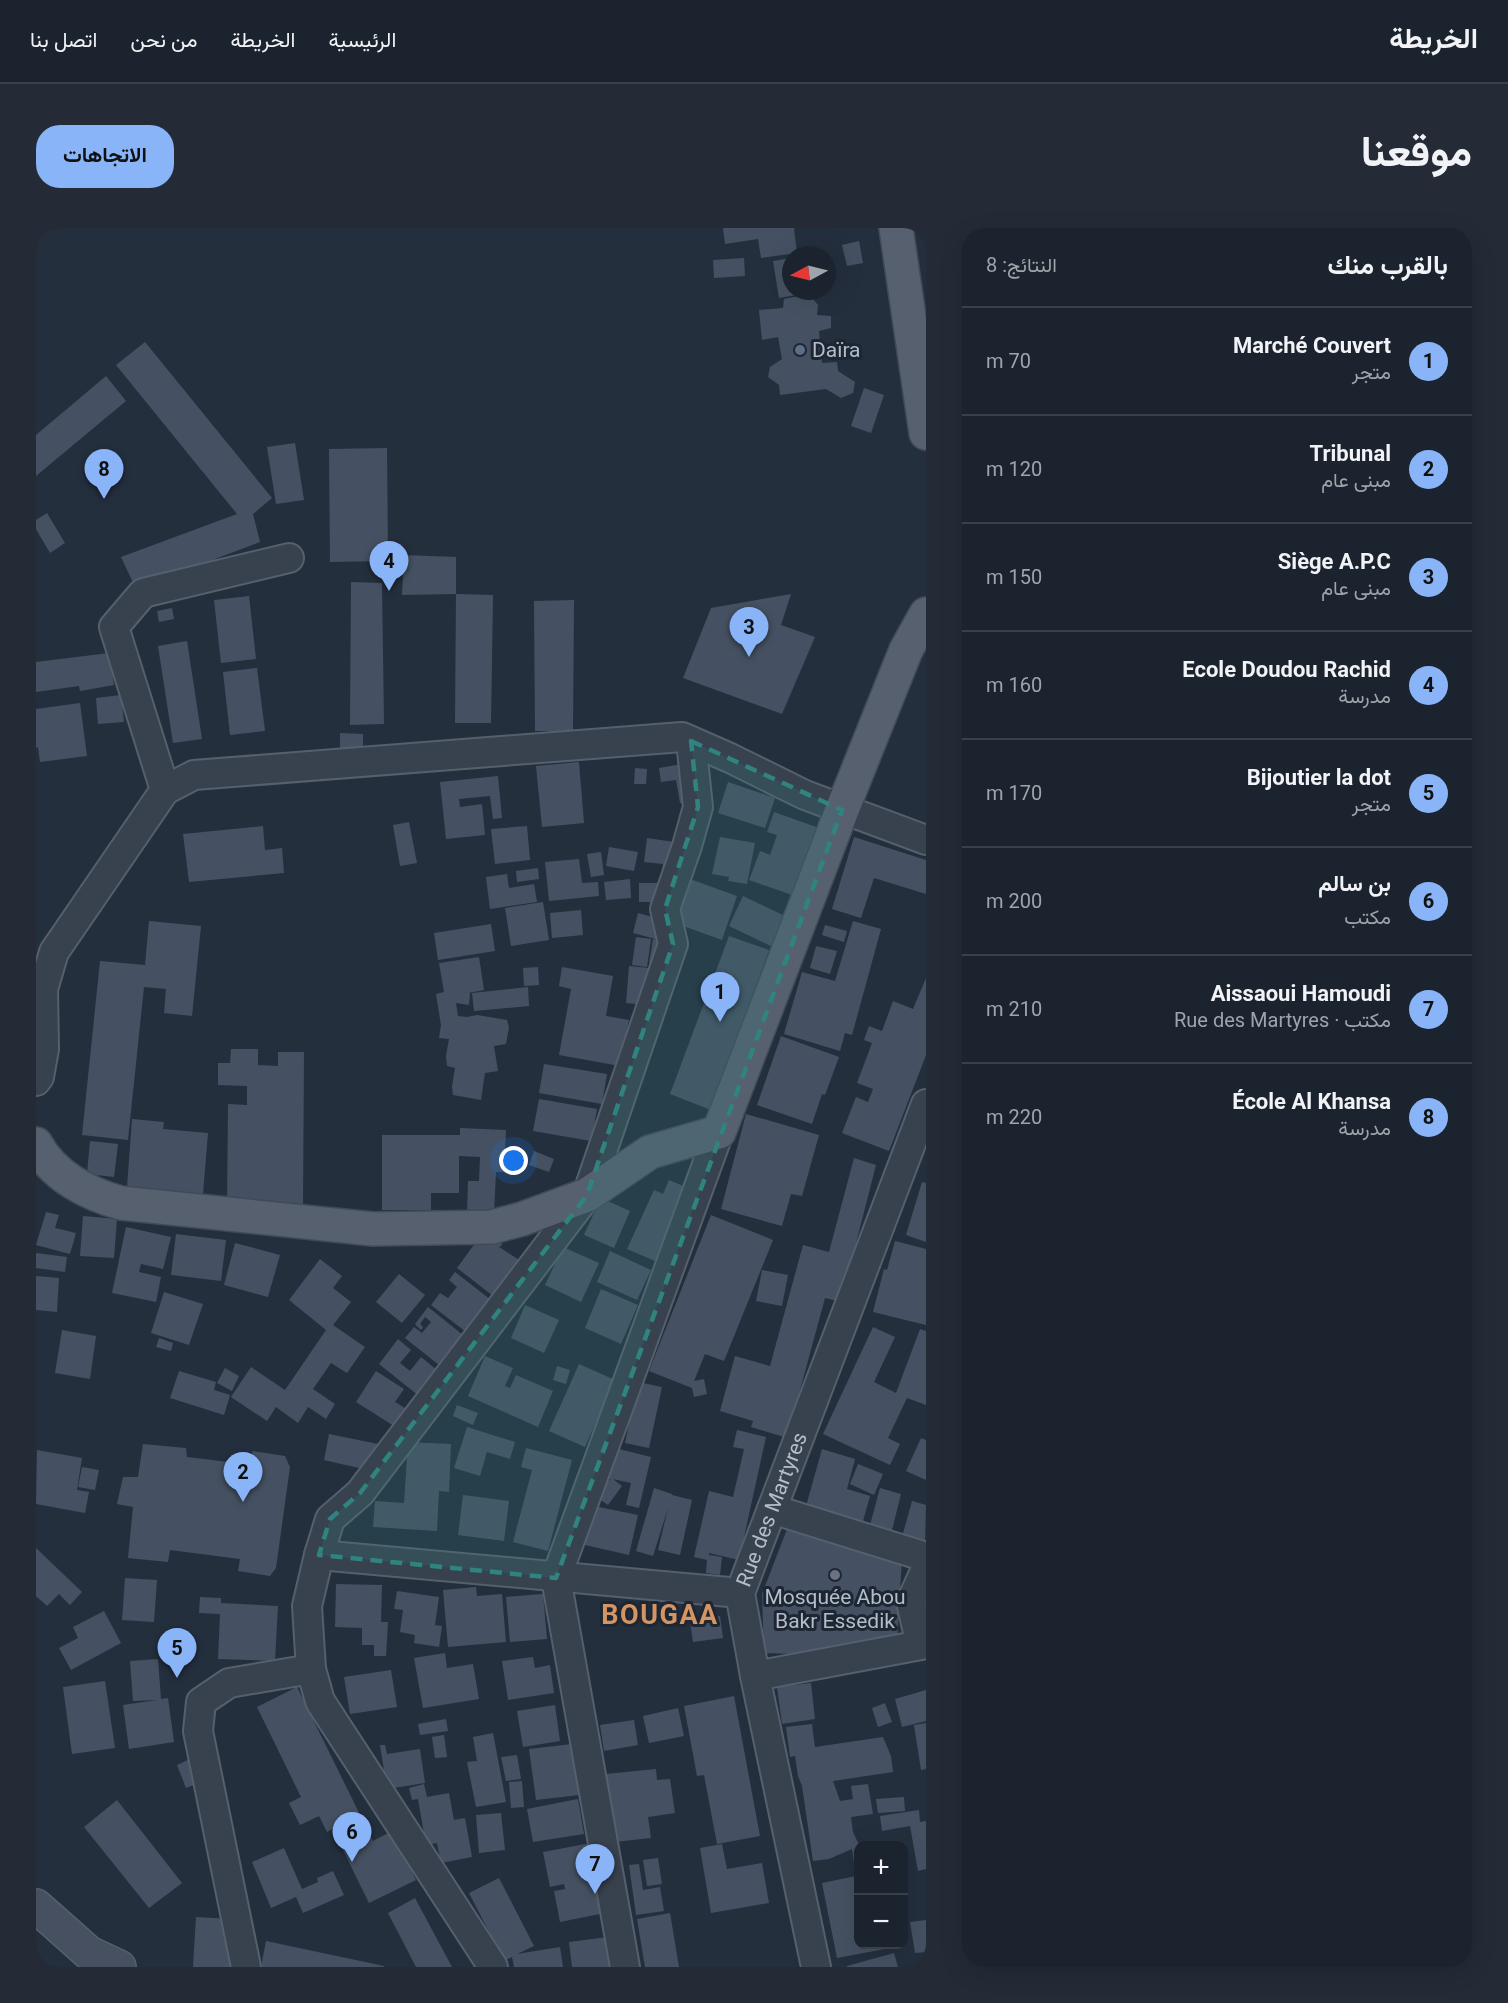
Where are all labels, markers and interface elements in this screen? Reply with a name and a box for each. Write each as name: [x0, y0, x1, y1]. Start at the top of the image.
text: الخريطة: [1389, 22, 1478, 55]
text: اتصل بنا: [30, 28, 97, 52]
text: من نحن: [130, 28, 197, 52]
text: الخريطة: [230, 28, 295, 52]
text: الرئيسية: [328, 28, 396, 52]
button: الاتجاهات: [36, 125, 174, 188]
text: موقعنا: [1361, 127, 1472, 176]
north arrow: [782, 246, 836, 300]
text: بالقرب منك: [1327, 250, 1448, 280]
text: النتائج: 8: [986, 253, 1057, 277]
text: Marché Couvert: [1233, 333, 1391, 358]
place label: Daïra: [812, 338, 861, 362]
marker: Daïra: [793, 343, 807, 357]
text: 70 m: [986, 349, 1031, 373]
text: 1: [1423, 349, 1434, 373]
text: متجر: [1352, 360, 1391, 384]
text: Tribunal: [1310, 441, 1391, 466]
pin: 8: [84, 450, 124, 499]
text: 120 m: [986, 457, 1042, 481]
text: 2: [1423, 457, 1434, 481]
text: مبنى عام: [1321, 468, 1391, 492]
pin: 4: [370, 542, 408, 591]
text: Siège A.P.C: [1278, 549, 1391, 574]
text: 150 m: [986, 565, 1042, 589]
text: 3: [1423, 565, 1434, 589]
text: مبنى عام: [1321, 576, 1391, 600]
pin: 3: [730, 608, 768, 657]
text: Ecole Doudou Rachid: [1182, 657, 1391, 682]
text: 160 m: [986, 673, 1042, 697]
text: 4: [1423, 673, 1434, 697]
text: مدرسة: [1338, 684, 1391, 708]
text: Bijoutier la dot: [1247, 765, 1391, 790]
text: 170 m: [986, 781, 1042, 805]
text: 5: [1423, 781, 1434, 805]
text: متجر: [1352, 792, 1391, 816]
text: بن سالم: [1318, 871, 1391, 896]
text: 200 m: [986, 889, 1042, 913]
text: 6: [1423, 889, 1434, 913]
text: مكتب: [1344, 905, 1391, 929]
pin: 1: [700, 972, 740, 1022]
text: Aissaoui Hamoudi: [1211, 981, 1391, 1006]
text: 210 m: [986, 997, 1042, 1021]
text: 7: [1423, 997, 1434, 1021]
text: مكتب · Rue des Martyres: [1174, 1008, 1391, 1032]
text: École Al Khansa: [1232, 1089, 1391, 1114]
text: 220 m: [986, 1105, 1042, 1129]
text: 8: [1423, 1105, 1434, 1129]
text: مدرسة: [1338, 1116, 1391, 1140]
your location: [499, 1146, 528, 1175]
street label: Rue des Martyres: [732, 1429, 812, 1590]
pin: 2: [224, 1452, 262, 1502]
marker: Mosquée Abou Bakr Essedik: [828, 1568, 842, 1582]
place label: Mosquée Abou Bakr Essedik: [764, 1585, 906, 1633]
district label: BOUGAA: [601, 1599, 719, 1631]
pin: 5: [158, 1628, 196, 1678]
pin: 6: [332, 1812, 372, 1862]
map controls: [854, 1841, 908, 1949]
button: +: [854, 1841, 908, 1895]
pin: 7: [576, 1844, 614, 1894]
button: −: [854, 1895, 908, 1949]

